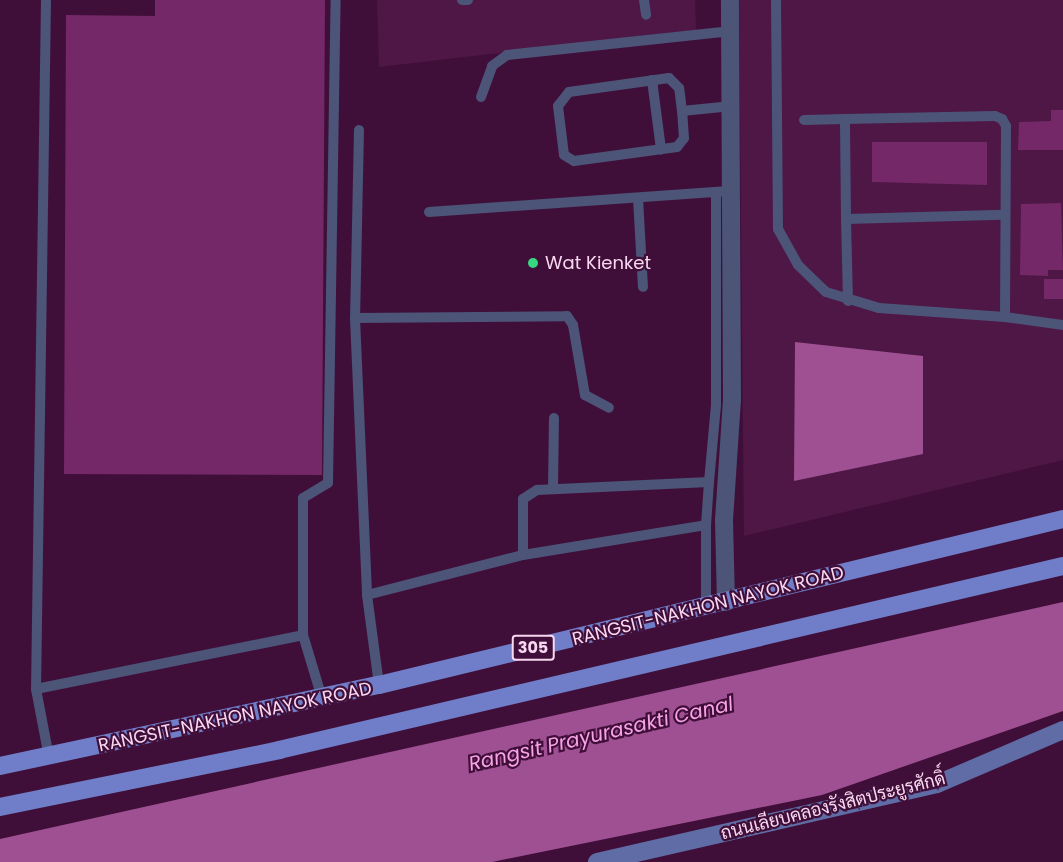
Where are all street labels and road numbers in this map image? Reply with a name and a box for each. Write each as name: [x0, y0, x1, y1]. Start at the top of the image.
street label: RANGSIT-NAKHON NAYOK ROAD: [570, 562, 846, 650]
road number: 305: [510, 635, 556, 661]
street label: RANGSIT-NAKHON NAYOK ROAD: [96, 677, 374, 757]
street label: ถนนเลียบคลองรังสิตประยูรศักดิ์: [719, 768, 947, 844]

